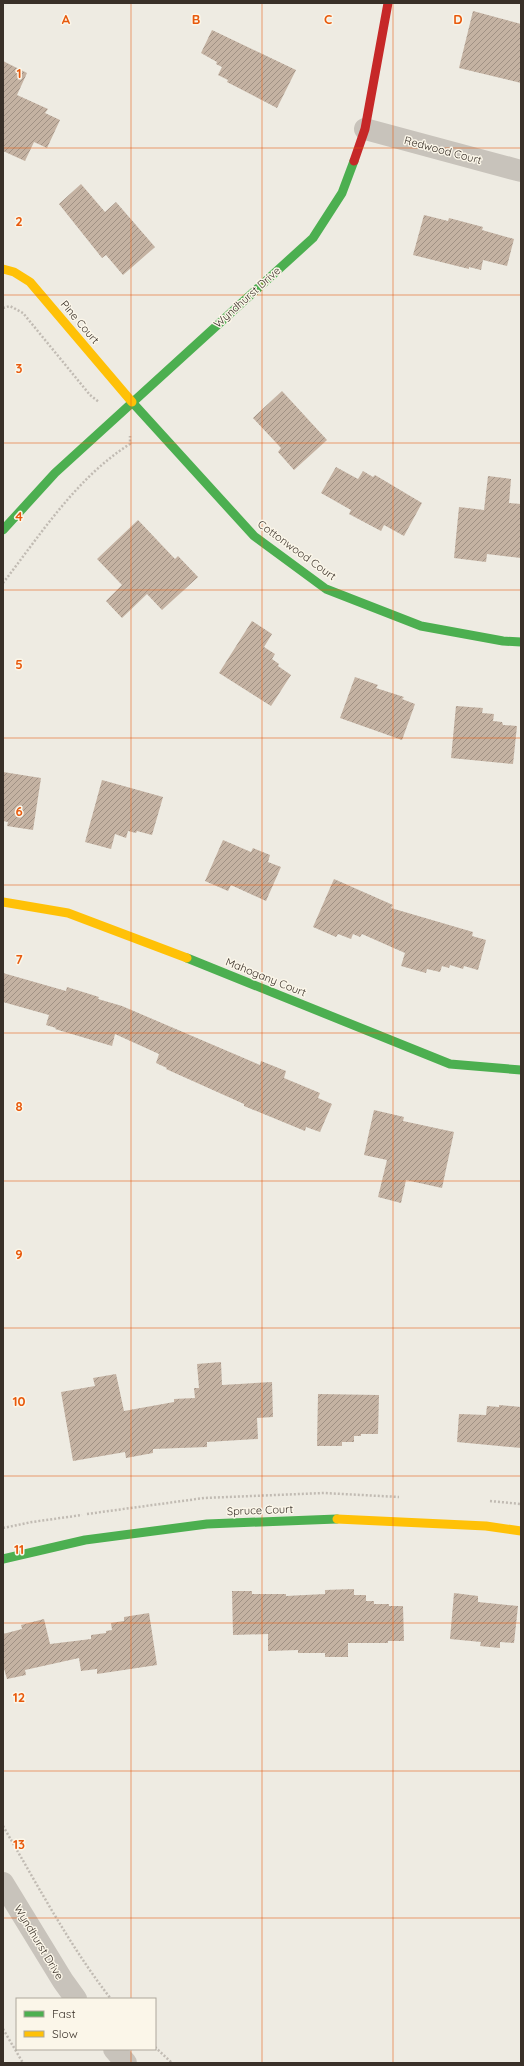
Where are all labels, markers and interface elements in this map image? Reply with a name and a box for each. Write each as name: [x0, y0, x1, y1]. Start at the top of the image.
text: A: [62, 11, 71, 27]
text: B: [192, 11, 200, 27]
text: C: [324, 11, 332, 27]
text: D: [453, 11, 463, 27]
text: 1: [16, 65, 22, 81]
street label: Redwood Court: [403, 133, 483, 167]
text: 2: [15, 213, 23, 229]
street label: Wyndhurst Drive: [211, 263, 283, 331]
street label: Pine Court: [58, 297, 102, 347]
text: 3: [16, 360, 23, 376]
text: 4: [15, 508, 23, 524]
street label: Cottonwood Court: [255, 517, 339, 583]
text: 5: [15, 656, 23, 672]
text: 6: [15, 803, 23, 819]
text: 7: [15, 951, 23, 967]
street label: Mahogany Court: [224, 954, 309, 1000]
text: 8: [15, 1098, 23, 1114]
text: 9: [15, 1246, 23, 1262]
text: 10: [12, 1393, 26, 1409]
street label: Spruce Court: [227, 1502, 294, 1518]
text: 11: [14, 1541, 24, 1557]
text: 12: [13, 1689, 25, 1705]
text: 13: [13, 1836, 25, 1852]
street label: Wyndhurst Drive: [11, 1902, 67, 1982]
legend: [16, 1998, 156, 2050]
text: Fast: [52, 2006, 76, 2021]
text: Slow: [52, 2026, 78, 2041]

